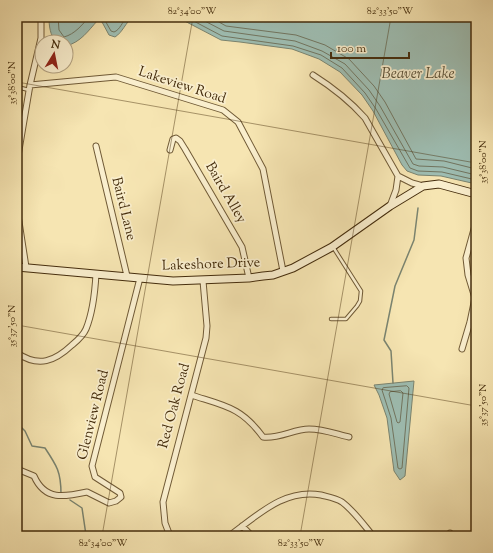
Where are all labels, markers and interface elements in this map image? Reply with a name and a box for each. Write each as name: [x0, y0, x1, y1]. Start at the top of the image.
text: 82°34'00"W: [168, 4, 216, 19]
text: 82°33'50"W: [367, 4, 413, 19]
north arrow: [34, 34, 74, 74]
scale bar: [331, 34, 409, 60]
text: N: [49, 36, 61, 54]
text: 100 m: [337, 40, 366, 58]
text: 35°38'00"N: [5, 61, 20, 105]
street label: Lakeview Road: [136, 62, 228, 110]
water label: Beaver Lake: [381, 64, 455, 85]
text: 35°38'00"N: [476, 140, 491, 184]
street label: Baird Alley: [199, 159, 251, 227]
street label: Baird Lane: [105, 175, 141, 243]
street label: Lakeshore Drive: [161, 253, 261, 277]
text: 35°37'50"N: [5, 305, 20, 347]
street label: Red Oak Road: [154, 361, 196, 451]
street label: Glenview Road: [73, 368, 115, 462]
text: 35°37'50"N: [476, 384, 491, 426]
text: 82°34'00"W: [79, 536, 127, 551]
text: 82°33'50"W: [278, 536, 324, 551]

